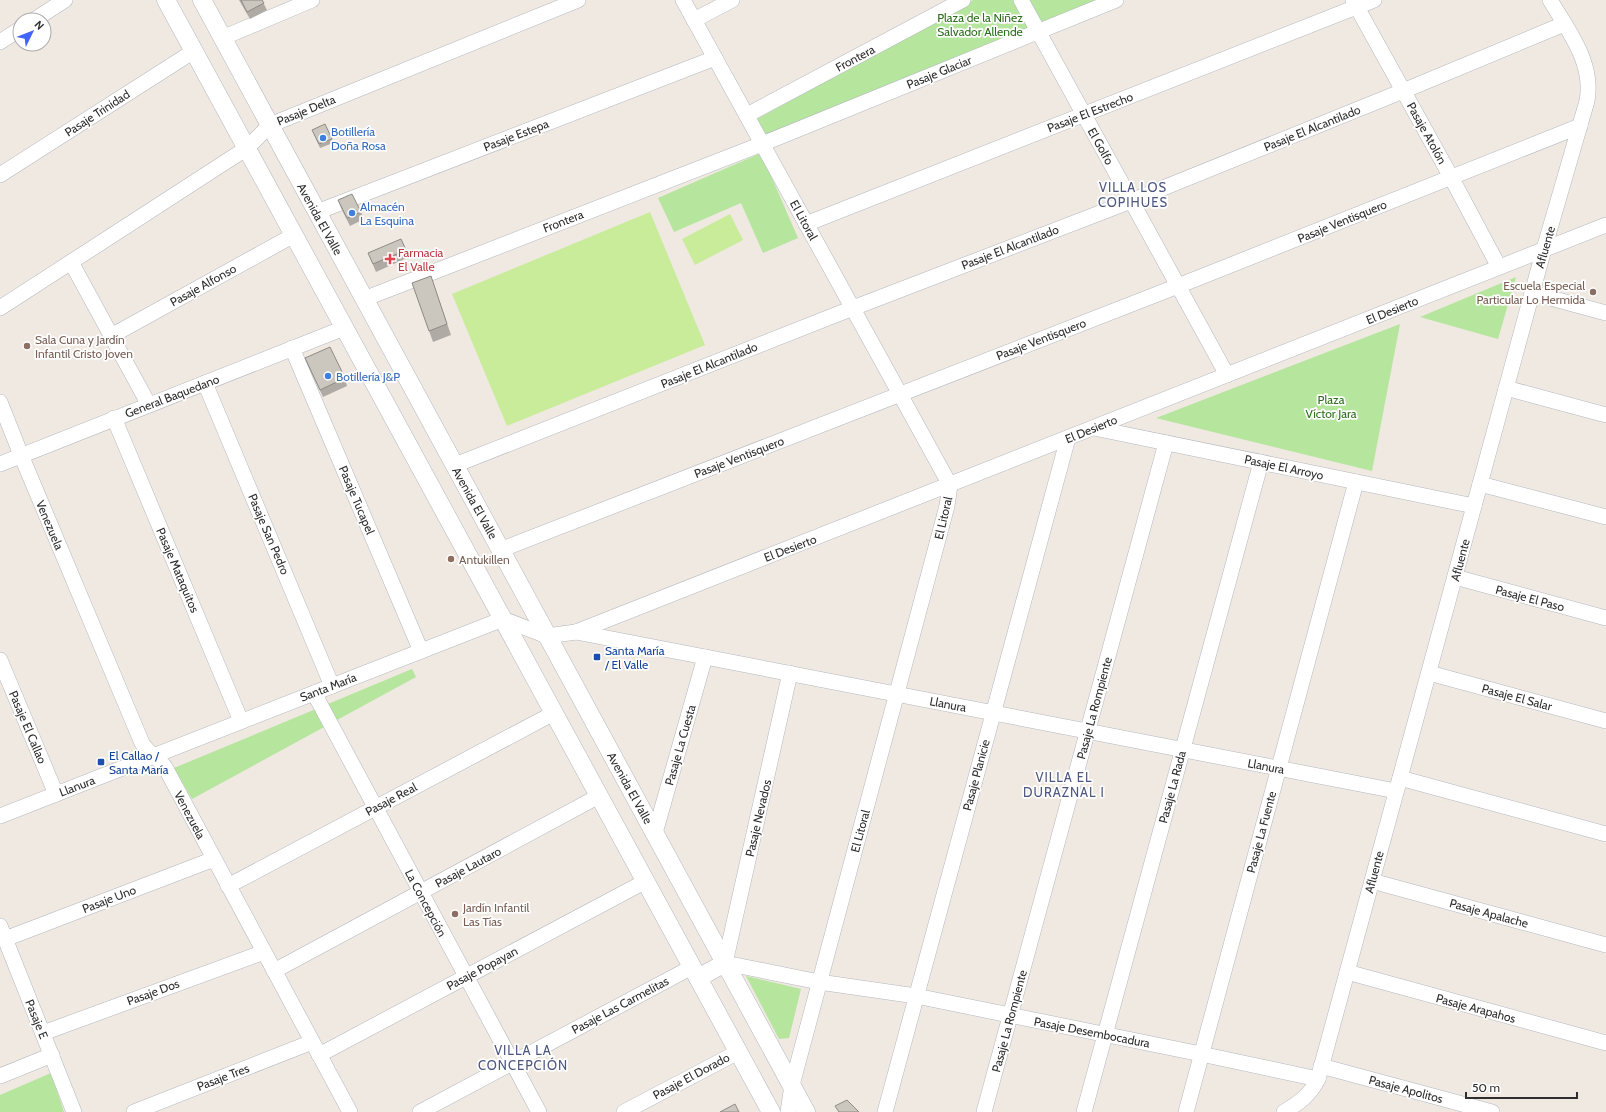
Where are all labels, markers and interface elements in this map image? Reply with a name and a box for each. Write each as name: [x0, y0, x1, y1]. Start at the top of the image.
park label: Plaza de la Niñez Salvador Allende: [937, 10, 1023, 39]
north arrow: [12, 12, 52, 52]
text: N: [32, 18, 47, 33]
street label: Frontera: [833, 41, 877, 75]
street label: Pasaje Glaciar: [904, 52, 974, 92]
street label: Pasaje Trinidad: [62, 86, 132, 140]
street label: Pasaje El Estrecho: [1045, 89, 1135, 135]
street label: Pasaje Delta: [274, 91, 338, 129]
street label: Pasaje Atolón: [1404, 99, 1450, 167]
street label: Pasaje El Alcantilado: [1261, 102, 1363, 154]
street label: Pasaje Estepa: [481, 116, 551, 154]
place label: Botillería Doña Rosa: [331, 124, 386, 153]
street label: El Golfo: [1085, 125, 1117, 168]
marker: Botillería Doña Rosa: [318, 133, 328, 143]
district label: VILLA LOS COPIHUES: [1098, 179, 1168, 210]
street label: Avenida El Valle: [294, 180, 346, 258]
street label: Pasaje Ventisquero: [1295, 196, 1389, 246]
street label: El Litoral: [787, 197, 821, 243]
place label: Almacén La Esquina: [360, 199, 414, 228]
street label: Frontera: [541, 206, 586, 236]
marker: Almacén La Esquina: [347, 208, 357, 218]
street label: Pasaje El Alcantilado: [959, 221, 1061, 272]
street label: Afluente: [1532, 224, 1558, 270]
place label: Farmacia El Valle: [398, 245, 443, 274]
marker: Farmacia El Valle: [385, 254, 395, 264]
street label: Pasaje Alfonso: [167, 260, 239, 309]
place label: Escuela Especial Particular Lo Hermida: [1476, 278, 1585, 307]
marker: Escuela Especial Particular Lo Hermida: [1588, 287, 1598, 297]
street label: El Desierto: [1364, 293, 1421, 327]
street label: Pasaje Ventisquero: [994, 315, 1088, 363]
place label: Sala Cuna y Jardín Infantil Cristo Joven: [35, 332, 133, 361]
street label: Pasaje El Alcantilado: [658, 339, 760, 391]
marker: Sala Cuna y Jardín Infantil Cristo Joven: [22, 341, 32, 351]
place label: Botillería J&P: [336, 369, 400, 384]
street label: General Baquedano: [123, 371, 222, 421]
marker: Botillería J&P: [323, 371, 333, 381]
park label: Plaza Víctor Jara: [1305, 392, 1357, 421]
street label: El Desierto: [1063, 412, 1120, 446]
street label: Pasaje Ventisquero: [692, 433, 786, 481]
street label: Pasaje El Arroyo: [1243, 451, 1325, 483]
street label: Pasaje Tucapel: [336, 463, 378, 537]
street label: Avenida El Valle: [449, 464, 501, 542]
street label: Pasaje San Pedro: [245, 491, 293, 577]
street label: El Litoral: [931, 495, 955, 541]
street label: Venezuela: [33, 498, 67, 552]
street label: Pasaje Mataquitos: [153, 525, 203, 615]
street label: El Desierto: [762, 531, 819, 565]
street label: Afluente: [1447, 537, 1473, 583]
place label: Antukillen: [459, 552, 510, 567]
marker: Antukillen: [446, 554, 456, 564]
street label: Pasaje El Paso: [1494, 582, 1567, 615]
place label: Santa María / El Valle: [604, 643, 665, 672]
marker: Santa María / El Valle: [592, 652, 602, 662]
street label: Pasaje La Rompiente: [1073, 655, 1115, 761]
street label: Santa María: [298, 669, 359, 705]
street label: Pasaje El Salar: [1480, 680, 1554, 714]
street label: Pasaje El Callao: [6, 688, 50, 766]
street label: Llanura: [928, 693, 968, 715]
street label: Pasaje La Cuesta: [661, 703, 699, 787]
street label: Pasaje Planicie: [959, 738, 993, 812]
place label: El Callao / Santa María: [109, 748, 169, 777]
street label: Avenida El Valle: [604, 749, 656, 827]
street label: Pasaje La Rada: [1155, 749, 1189, 825]
street label: Llanura: [1246, 755, 1286, 777]
marker: El Callao / Santa María: [96, 757, 106, 767]
district label: VILLA EL DURAZNAL I: [1023, 769, 1105, 800]
street label: Llanura: [57, 772, 97, 800]
street label: Pasaje Nevados: [742, 778, 774, 858]
street label: Pasaje Real: [363, 779, 420, 819]
street label: Venezuela: [171, 788, 209, 842]
street label: Pasaje La Fuente: [1243, 789, 1279, 875]
street label: El Litoral: [847, 808, 873, 854]
street label: Pasaje Lautaro: [432, 843, 504, 891]
street label: Afluente: [1361, 849, 1387, 895]
street label: La Concepción: [402, 867, 450, 940]
street label: Pasaje Uno: [80, 882, 138, 916]
street label: Pasaje Apalache: [1448, 895, 1530, 931]
place label: Jardín Infantil Las Tías: [462, 900, 529, 929]
marker: Jardín Infantil Las Tías: [450, 909, 460, 919]
street label: Pasaje Popayan: [444, 943, 520, 993]
street label: Pasaje La Rompiente: [988, 968, 1030, 1074]
street label: Pasaje Las Carmelitas: [569, 973, 671, 1037]
street label: Pasaje Dos: [125, 976, 181, 1008]
street label: Pasaje Arapahos: [1434, 990, 1518, 1026]
street label: Pasaje E: [22, 997, 52, 1041]
street label: Pasaje Desembocadura: [1033, 1013, 1152, 1051]
district label: VILLA LA CONCEPCIÓN: [478, 1042, 568, 1073]
street label: Pasaje El Dorado: [650, 1049, 732, 1103]
street label: Pasaje Tres: [195, 1060, 251, 1094]
street label: Pasaje Apolitos: [1367, 1072, 1445, 1106]
scale bar: [1466, 1074, 1577, 1100]
text: 50 m: [1472, 1080, 1500, 1095]

